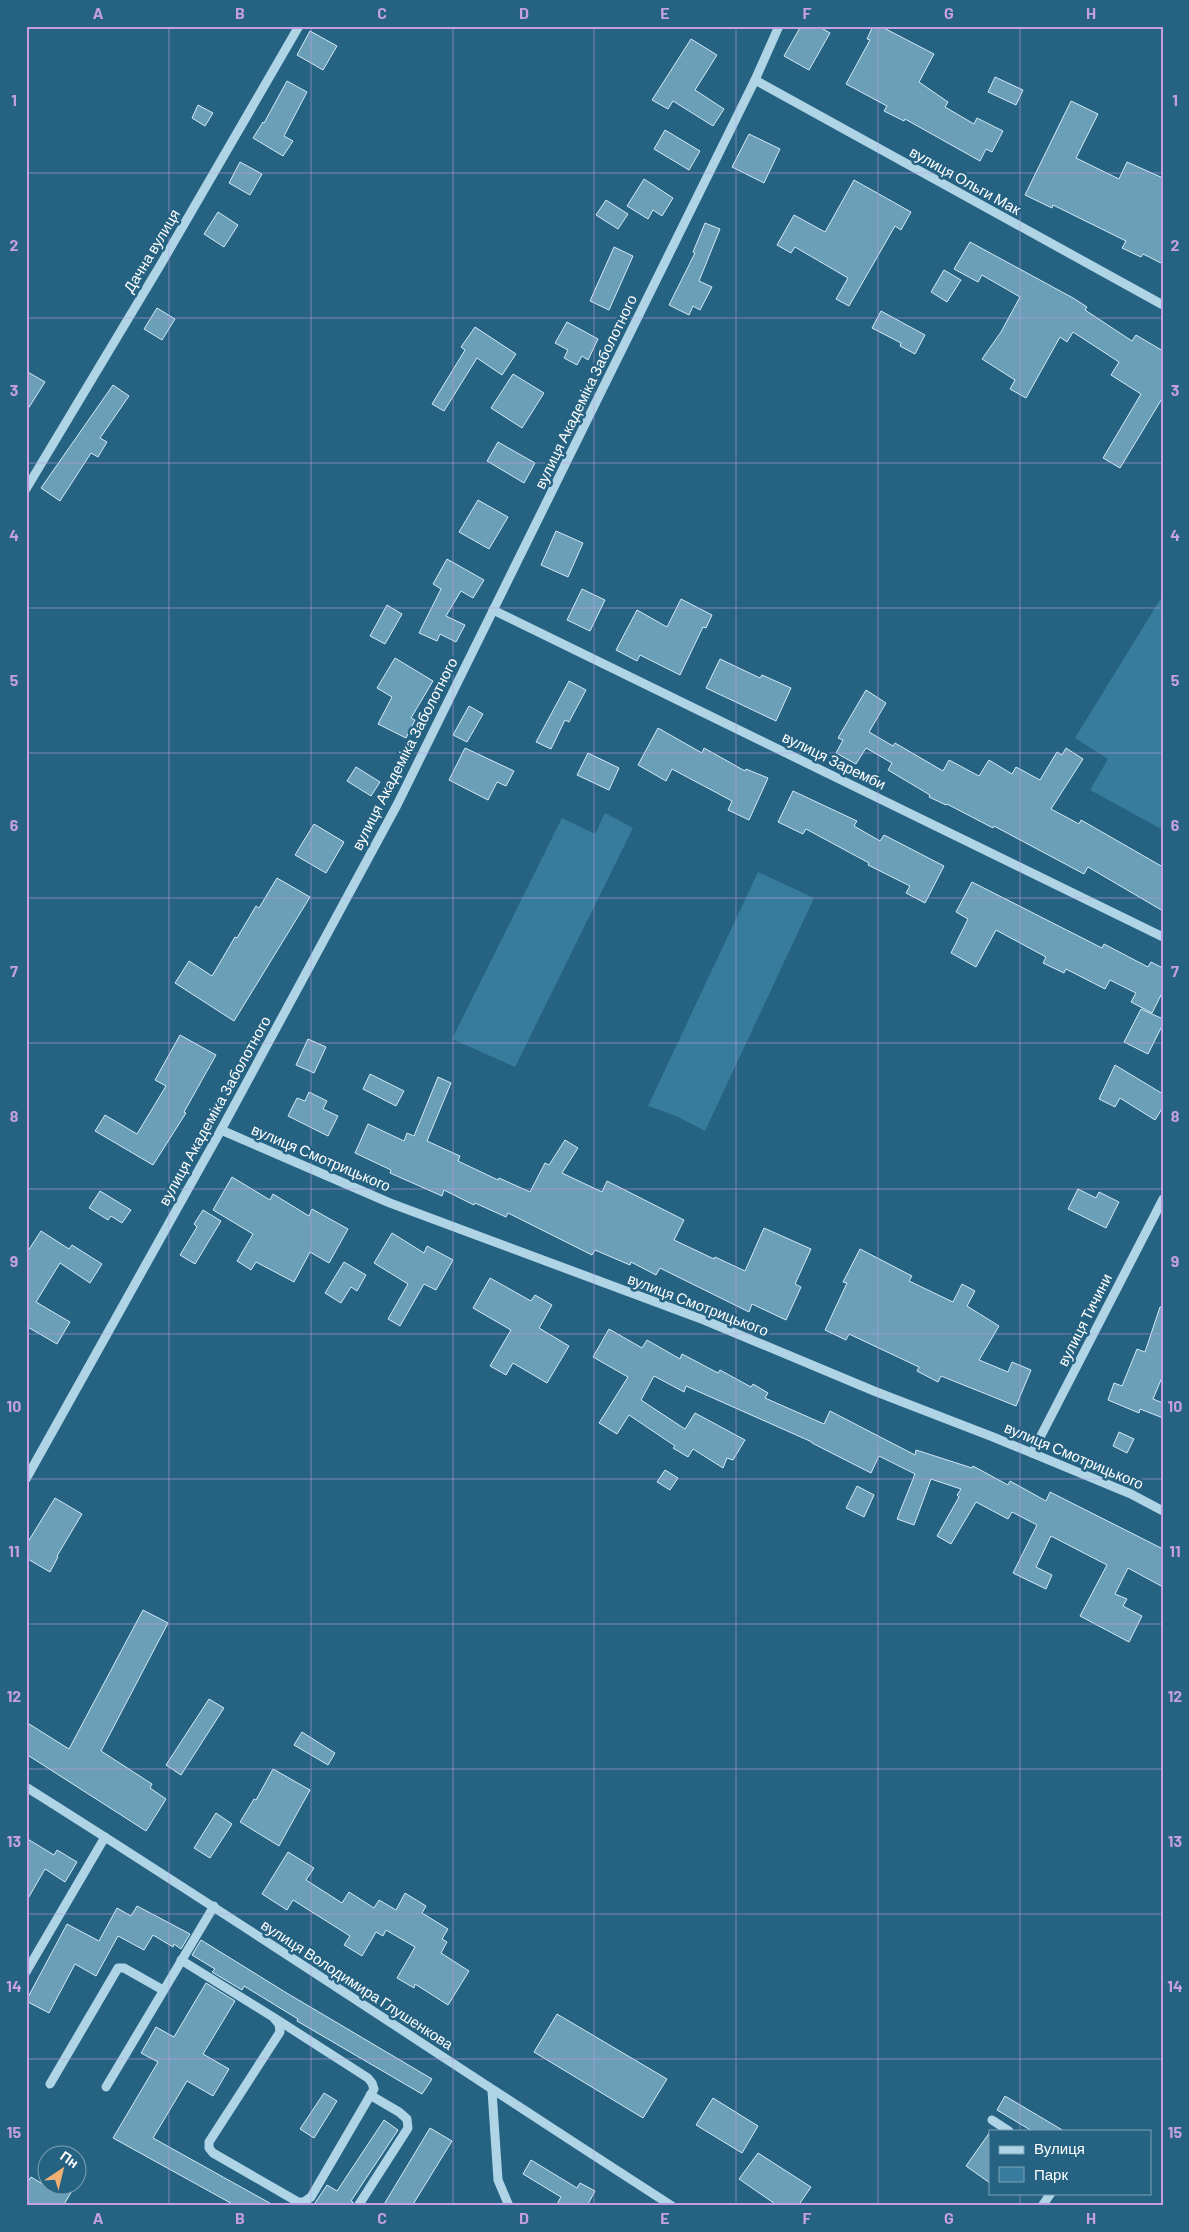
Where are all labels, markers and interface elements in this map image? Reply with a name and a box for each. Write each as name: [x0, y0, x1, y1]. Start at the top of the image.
text: A: [93, 3, 104, 22]
text: B: [235, 3, 245, 22]
text: C: [377, 3, 387, 22]
text: D: [519, 3, 529, 22]
text: E: [660, 3, 670, 22]
text: F: [803, 3, 812, 22]
text: G: [944, 3, 954, 22]
text: H: [1086, 3, 1096, 22]
text: 1: [11, 90, 17, 109]
text: 1: [1172, 90, 1178, 109]
street label: вулиця Ольги Мак: [907, 142, 1025, 218]
street label: Дачна вулиця: [119, 205, 183, 296]
text: 2: [10, 235, 19, 254]
text: 2: [1171, 235, 1180, 254]
street label: вулиця Академіка Заболотного: [530, 292, 640, 492]
text: 3: [10, 380, 18, 399]
text: 3: [1171, 380, 1179, 399]
text: 4: [9, 525, 19, 544]
text: 4: [1170, 525, 1180, 544]
street label: вулиця Академіка Заболотного: [348, 654, 461, 853]
text: 5: [10, 670, 19, 689]
text: 5: [1171, 670, 1180, 689]
street label: вулиця Заремби: [780, 727, 889, 793]
text: 6: [10, 815, 19, 834]
text: 6: [1171, 815, 1180, 834]
text: 7: [10, 961, 18, 980]
text: 7: [1171, 961, 1179, 980]
street label: вулиця Академіка Заболотного: [154, 1013, 274, 1208]
text: 8: [10, 1106, 19, 1125]
text: 8: [1171, 1106, 1180, 1125]
street label: вулиця Смотрицького: [249, 1120, 394, 1195]
text: 9: [10, 1251, 18, 1270]
text: 9: [1171, 1251, 1179, 1270]
street label: вулиця Смотрицького: [625, 1269, 771, 1339]
street label: вулиця Тичини: [1053, 1270, 1115, 1369]
text: 10: [7, 1396, 21, 1415]
text: 10: [1168, 1396, 1182, 1415]
street label: вулиця Смотрицького: [1002, 1418, 1147, 1493]
text: 11: [8, 1541, 20, 1560]
text: 11: [1169, 1541, 1181, 1560]
text: 12: [7, 1686, 21, 1705]
text: 12: [1168, 1686, 1182, 1705]
text: 13: [7, 1831, 21, 1850]
text: 13: [1168, 1831, 1182, 1850]
street label: вулиця Володимира Глушенкова: [258, 1915, 458, 2053]
text: 14: [6, 1976, 22, 1995]
text: 14: [1167, 1976, 1183, 1995]
text: 15: [7, 2122, 22, 2141]
text: 15: [1168, 2122, 1183, 2141]
legend: [989, 2130, 1152, 2194]
text: Вулиця: [1034, 2139, 1085, 2157]
north arrow: [38, 2144, 88, 2194]
text: Пн: [57, 2147, 82, 2171]
text: Парк: [1034, 2165, 1068, 2183]
text: A: [93, 2208, 104, 2227]
text: B: [235, 2208, 245, 2227]
text: C: [377, 2208, 387, 2227]
text: D: [519, 2208, 529, 2227]
text: E: [660, 2208, 670, 2227]
text: F: [803, 2208, 812, 2227]
text: G: [944, 2208, 954, 2227]
text: H: [1086, 2208, 1096, 2227]

